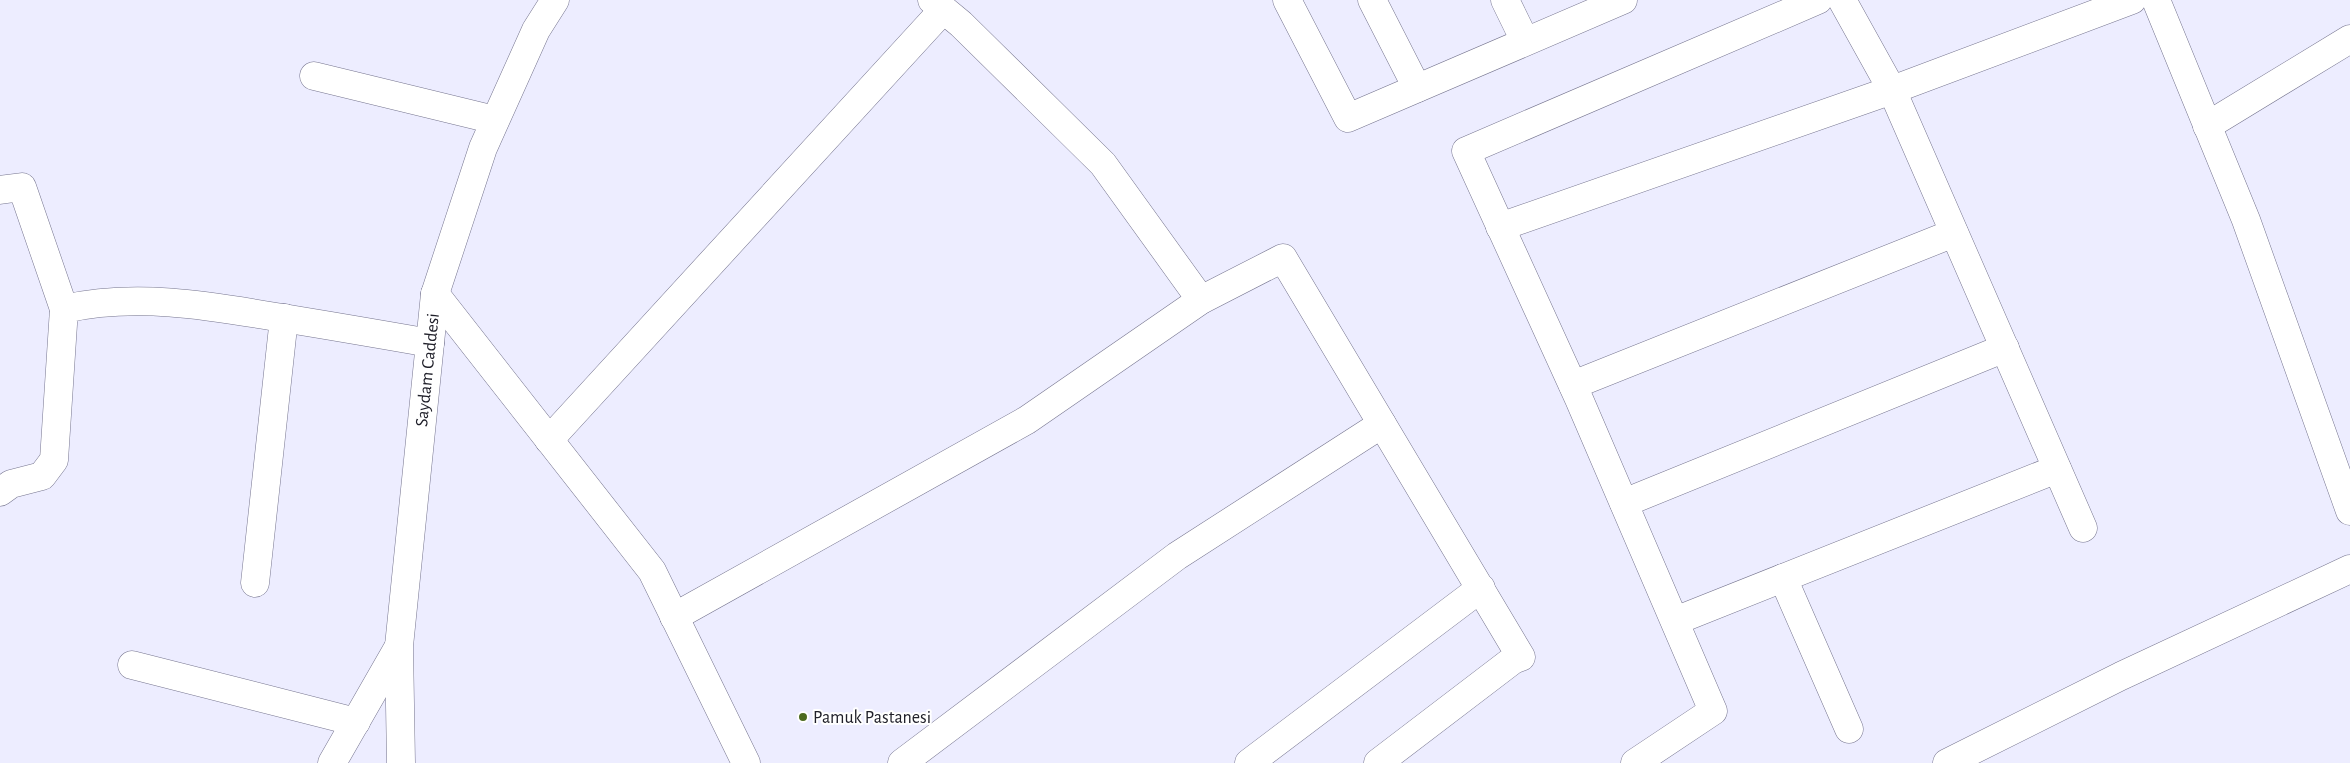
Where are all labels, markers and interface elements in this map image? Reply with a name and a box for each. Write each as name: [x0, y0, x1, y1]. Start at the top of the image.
street label: Saydam Caddesi: [413, 312, 443, 428]
place label: Pamuk Pastanesi: [813, 709, 931, 727]
marker: Pamuk Pastanesi: [797, 711, 809, 723]

